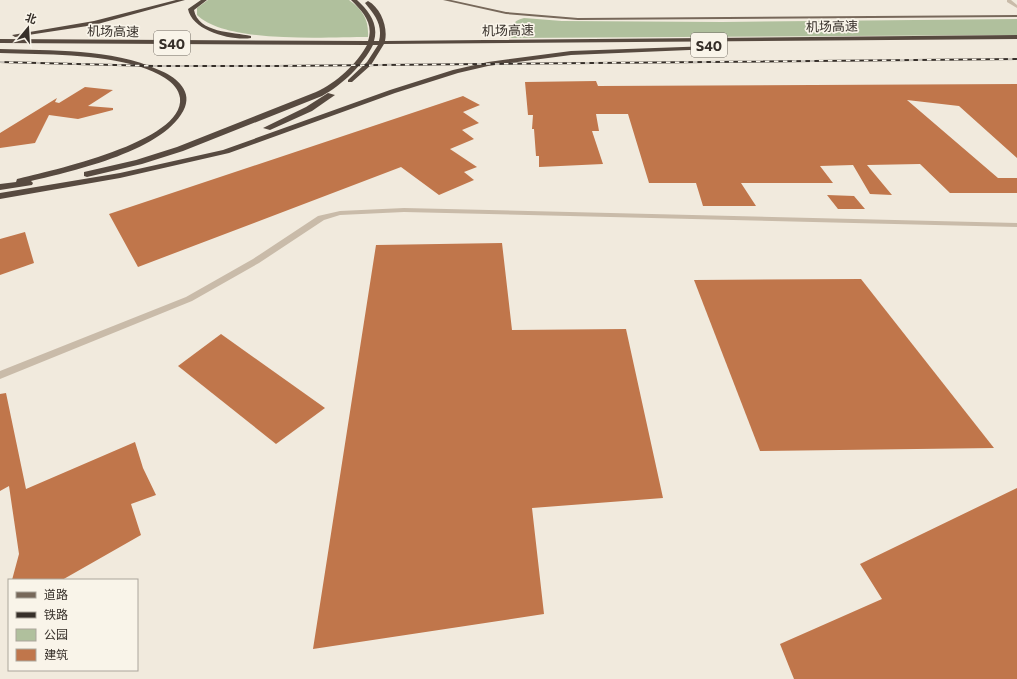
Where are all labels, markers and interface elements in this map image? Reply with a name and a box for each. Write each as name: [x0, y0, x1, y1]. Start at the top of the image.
north arrow: [8, 8, 48, 48]
text: 北: [24, 10, 38, 26]
street label: 机场高速: [806, 18, 858, 34]
street label: 机场高速: [482, 22, 534, 38]
street label: 机场高速: [87, 23, 139, 39]
road number: S40: [154, 31, 190, 55]
road number: S40: [691, 33, 727, 57]
legend: [8, 579, 138, 671]
text: 道路: [44, 587, 68, 601]
text: 铁路: [44, 607, 68, 621]
text: 公园: [44, 627, 68, 641]
text: 建筑: [44, 647, 68, 661]

